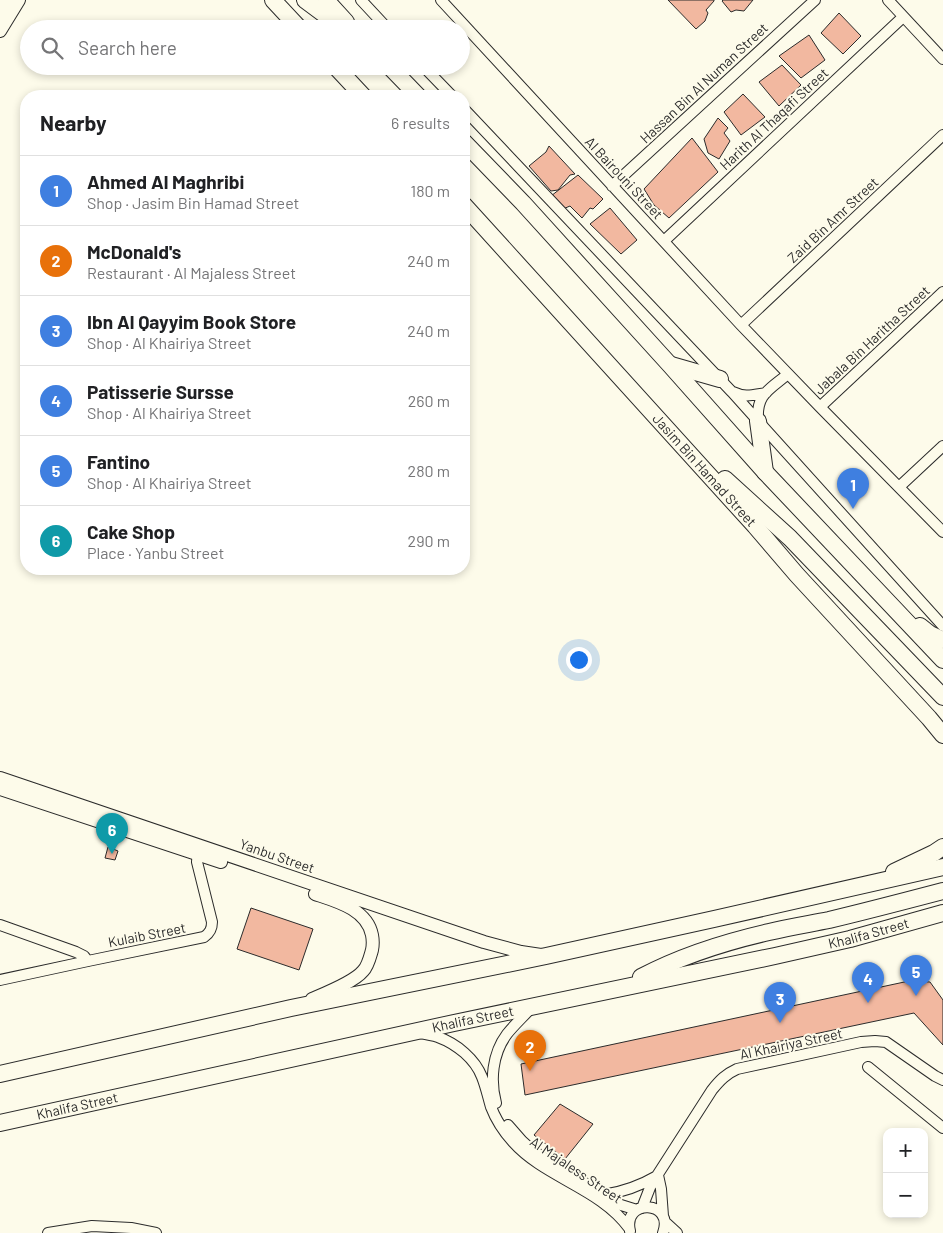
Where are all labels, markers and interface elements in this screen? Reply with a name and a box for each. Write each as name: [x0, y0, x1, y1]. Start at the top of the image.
street label: Hassan Bin Al Numan Street: [636, 19, 771, 146]
search box: [20, 20, 470, 75]
icon: search: [38, 34, 66, 62]
text: Search here: [78, 36, 177, 59]
street label: Harith Al Thaqafi Street: [716, 64, 831, 173]
text: Nearby: [40, 110, 106, 135]
text: 6 results: [391, 113, 450, 132]
street label: Al Bairouni Street: [582, 133, 667, 222]
text: Ahmed Al Maghribi: [87, 170, 244, 193]
street label: Zaid Bin Amr Street: [784, 173, 882, 266]
text: 1: [53, 181, 59, 200]
text: 180 m: [411, 181, 450, 200]
text: Shop · Jasim Bin Hamad Street: [87, 193, 299, 212]
text: McDonald's: [87, 240, 181, 263]
text: 2: [52, 251, 60, 270]
text: 240 m: [407, 251, 450, 270]
text: Restaurant · Al Majaless Street: [87, 263, 296, 282]
street label: Jabala Bin Haritha Street: [810, 282, 933, 398]
text: Ibn Al Qayyim Book Store: [87, 310, 296, 333]
text: 3: [52, 321, 60, 340]
text: 240 m: [407, 321, 450, 340]
text: Shop · Al Khairiya Street: [87, 333, 252, 352]
text: Patisserie Sursse: [87, 380, 234, 403]
text: 4: [51, 391, 61, 410]
text: 260 m: [408, 391, 450, 410]
text: Shop · Al Khairiya Street: [87, 403, 252, 422]
street label: Jasim Bin Hamad Street: [649, 410, 760, 530]
text: Fantino: [87, 450, 150, 473]
text: 5: [52, 461, 60, 480]
text: 280 m: [408, 461, 450, 480]
pin: 1: [837, 468, 869, 509]
text: Shop · Al Khairiya Street: [87, 473, 252, 492]
text: Cake Shop: [87, 520, 175, 543]
text: 6: [52, 531, 60, 550]
text: 290 m: [408, 531, 450, 550]
text: Place · Yanbu Street: [87, 543, 224, 562]
your location: [566, 647, 592, 673]
pin: 6: [96, 813, 128, 854]
street label: Yanbu Street: [237, 835, 317, 876]
street label: Khalifa Street: [826, 914, 911, 952]
street label: Kulaib Street: [107, 919, 187, 950]
pin: 5: [900, 955, 932, 996]
pin: 4: [852, 962, 884, 1003]
pin: 3: [764, 982, 796, 1023]
street label: Khalifa Street: [430, 1002, 515, 1036]
street label: Al Khairiya Street: [738, 1024, 844, 1063]
pin: 2: [514, 1030, 546, 1071]
street label: Khalifa Street: [35, 1088, 119, 1123]
map controls: [883, 1128, 928, 1218]
button: +: [883, 1128, 928, 1173]
street label: Al Majaless Street: [527, 1133, 625, 1207]
button: −: [883, 1173, 928, 1218]

